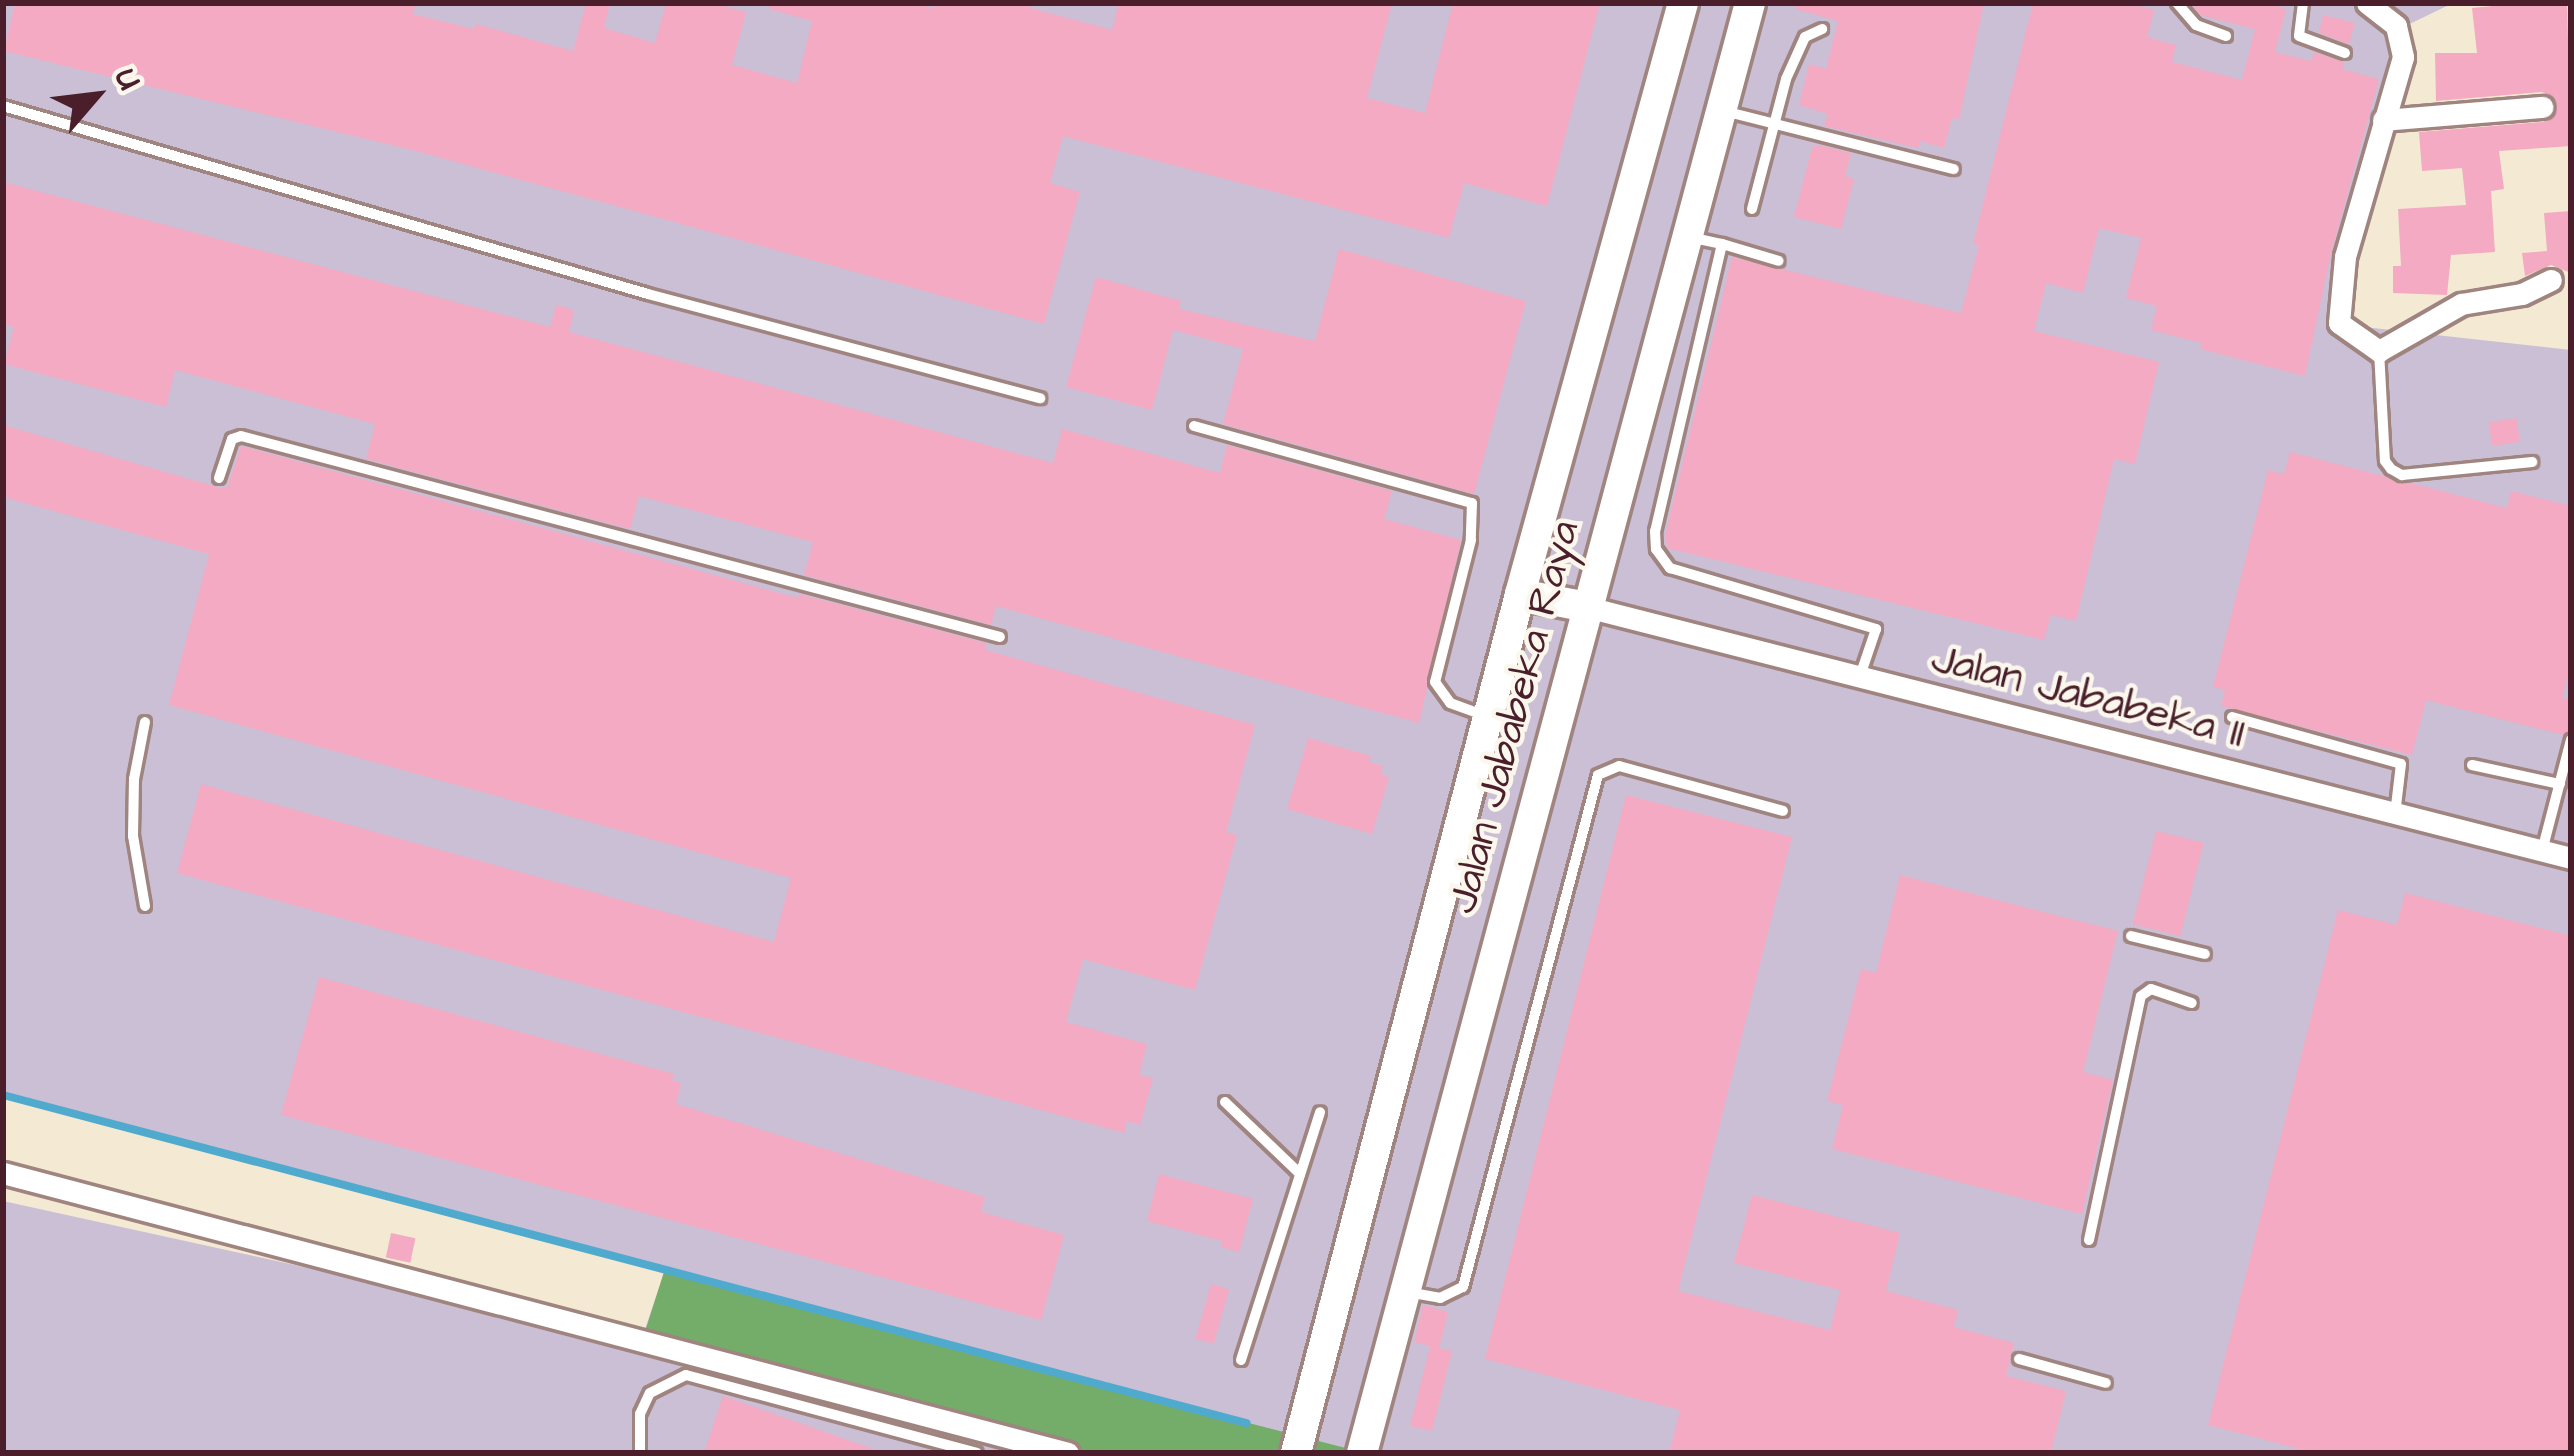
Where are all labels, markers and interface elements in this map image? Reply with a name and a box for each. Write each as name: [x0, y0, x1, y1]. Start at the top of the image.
north arrow: [36, 36, 156, 156]
text: U: [103, 60, 152, 98]
street label: Jalan Jababeka Raya: [1437, 515, 1591, 919]
street label: Jalan Jababeka II: [1926, 634, 2250, 760]

